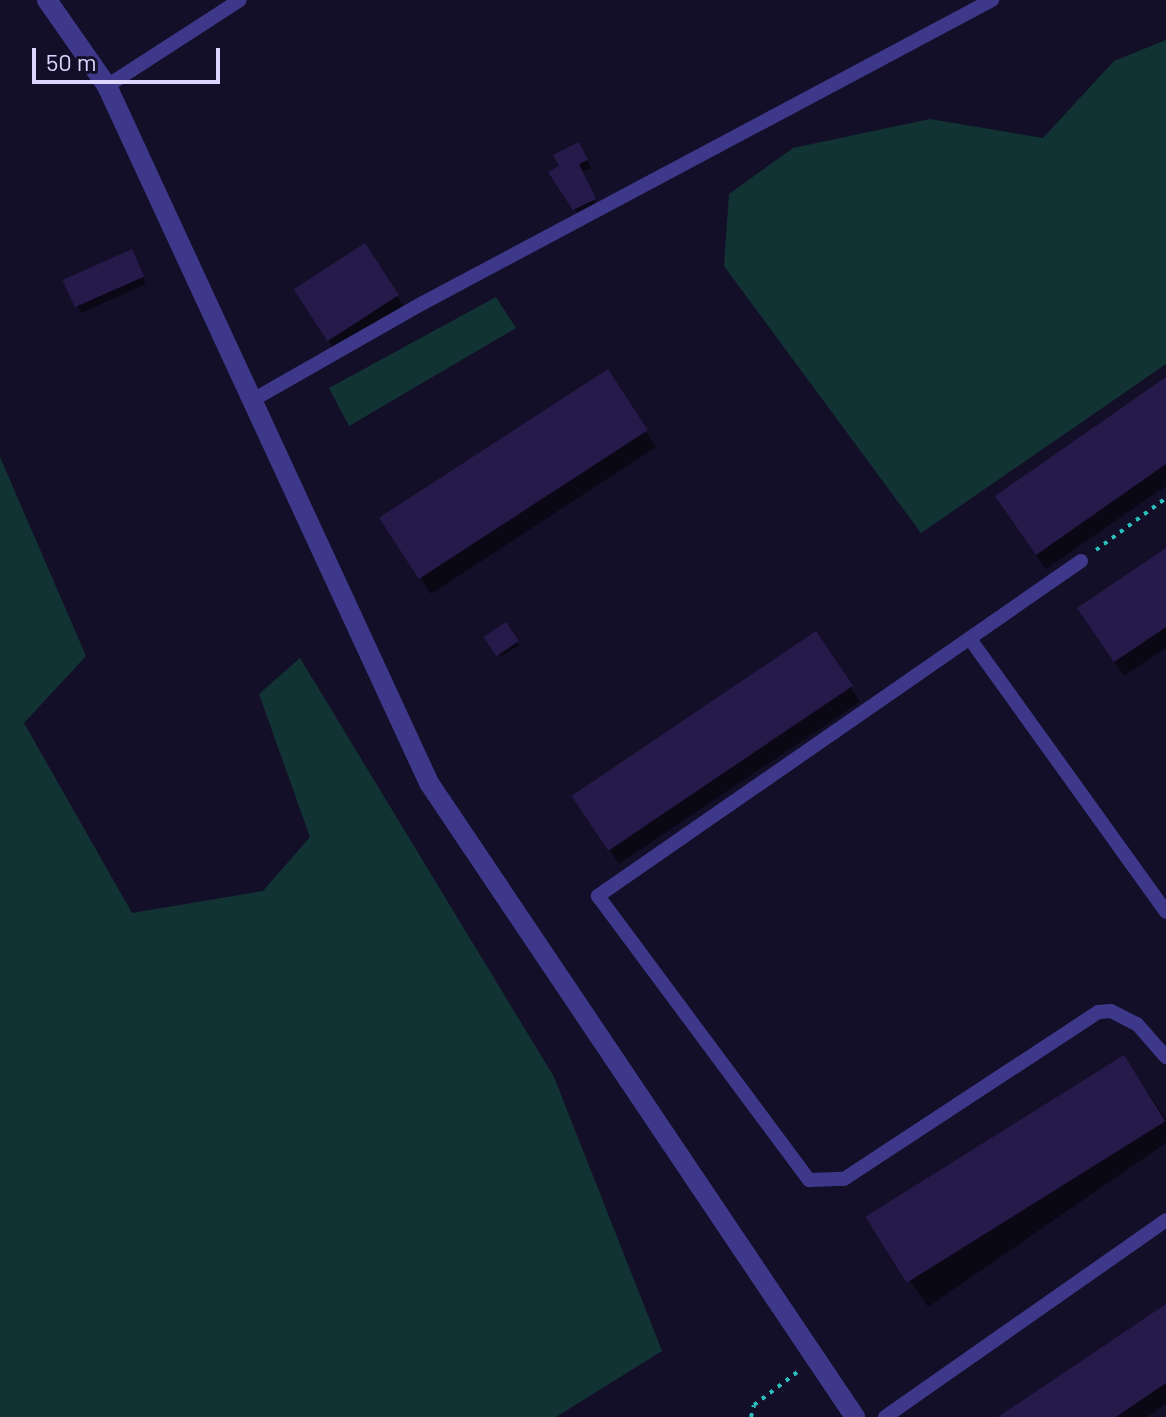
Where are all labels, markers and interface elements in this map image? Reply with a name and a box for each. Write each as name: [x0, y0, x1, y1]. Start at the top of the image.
scale bar: [36, 32, 224, 82]
text: 50 m: [46, 47, 97, 76]

